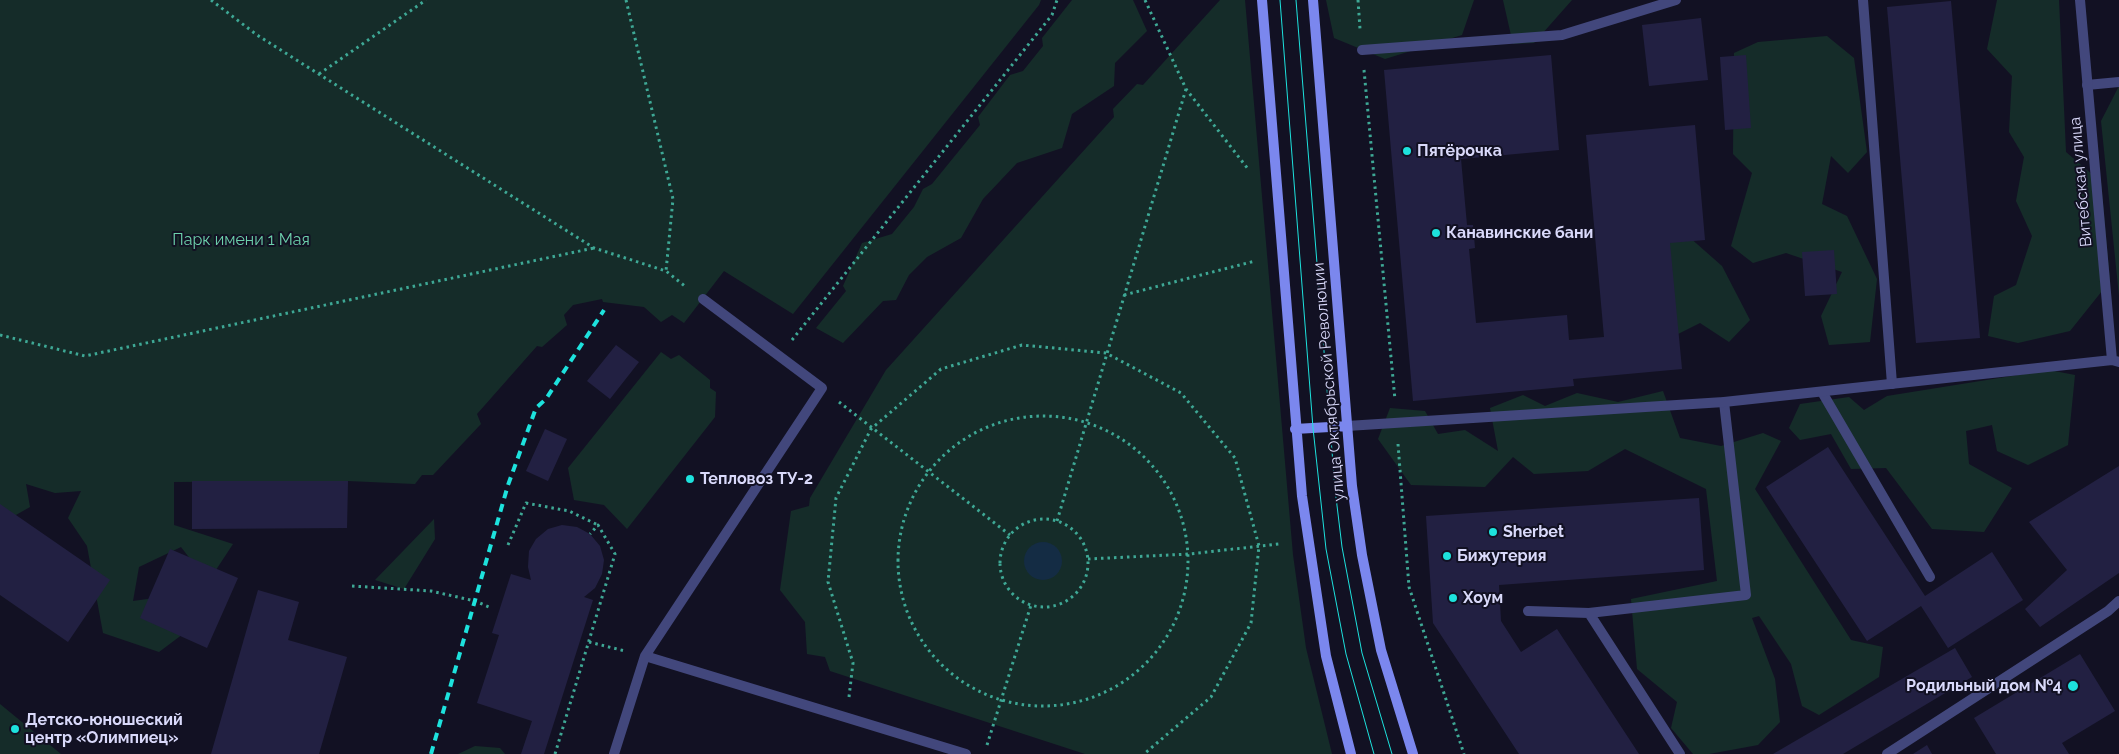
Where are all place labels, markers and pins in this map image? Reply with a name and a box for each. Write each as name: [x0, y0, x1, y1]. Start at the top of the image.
place label: Пятёрочка: [1417, 141, 1502, 161]
marker: Пятёрочка: [1401, 145, 1413, 157]
place label: Канавинские бани: [1446, 223, 1593, 243]
marker: Канавинские бани: [1430, 227, 1442, 239]
place label: Тепловоз ТУ-2: [700, 469, 813, 489]
marker: Тепловоз ТУ-2: [684, 473, 696, 485]
place label: Sherbet: [1503, 522, 1564, 542]
marker: Sherbet: [1487, 526, 1499, 538]
place label: Бижутерия: [1457, 546, 1546, 566]
marker: Бижутерия: [1441, 550, 1453, 562]
place label: Хоум: [1463, 588, 1503, 608]
marker: Хоум: [1447, 592, 1459, 604]
place label: Родильный дом №4: [1906, 676, 2062, 696]
marker: Родильный дом №4: [2066, 679, 2080, 693]
place label: Детско-юношеский центр «Олимпиец»: [25, 710, 183, 748]
marker: Детско-юношеский центр «Олимпиец»: [9, 723, 21, 735]

